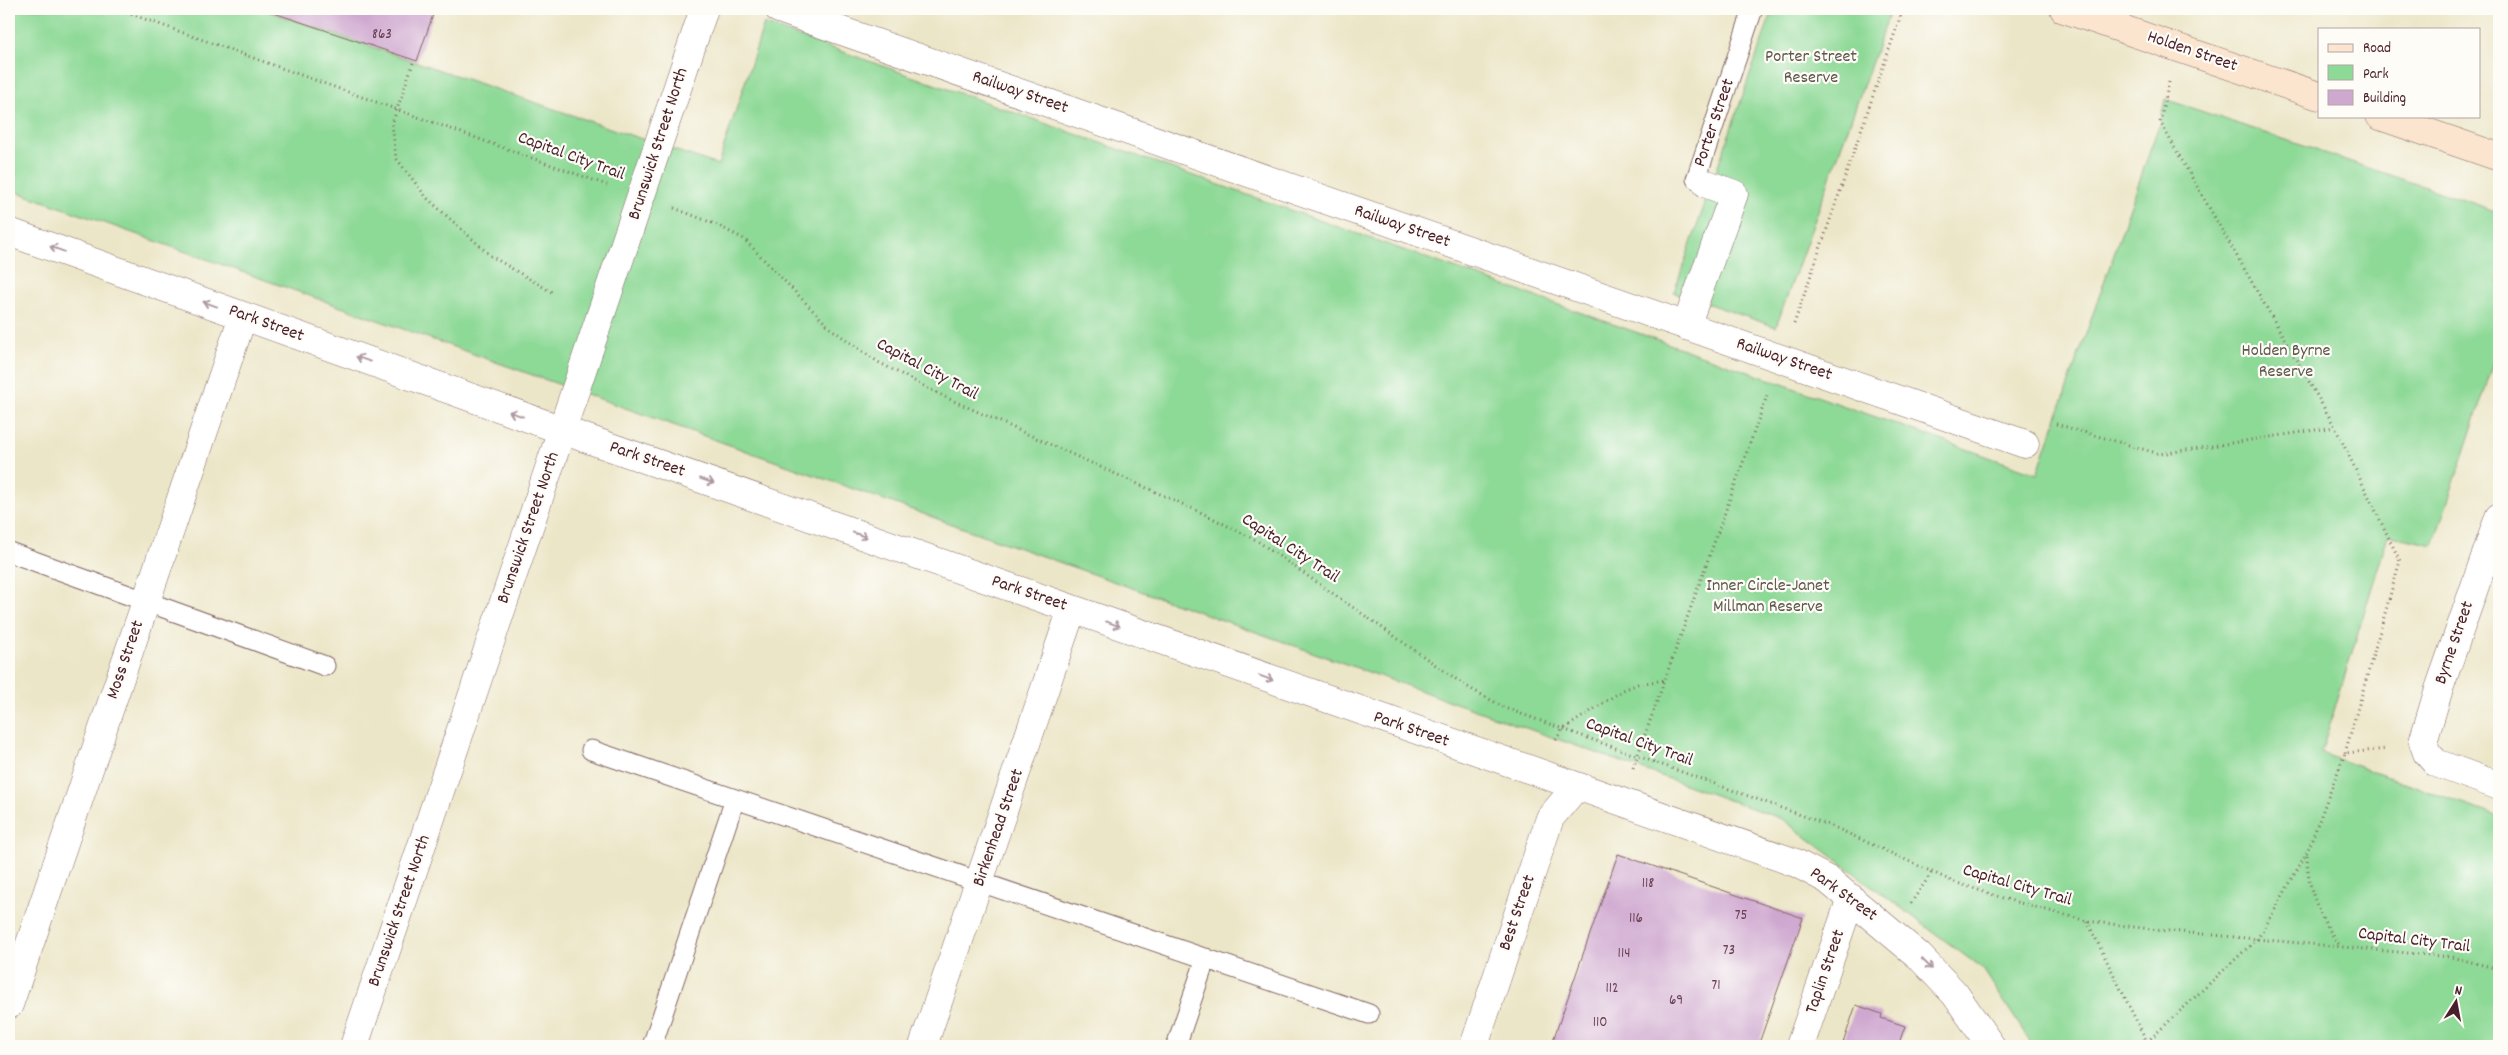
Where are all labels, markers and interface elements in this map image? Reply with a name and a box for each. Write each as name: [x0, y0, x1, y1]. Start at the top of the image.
house number: 863: [372, 24, 392, 46]
street label: Holden Street: [2143, 25, 2241, 79]
legend: [2318, 28, 2480, 118]
text: Road: [2363, 38, 2391, 60]
park label: Porter Street Reserve: [1765, 45, 1857, 91]
text: Park: [2363, 64, 2389, 86]
street label: Brunswick Street North: [623, 65, 695, 223]
street label: Railway Street: [969, 65, 1072, 121]
street label: Porter Street: [1688, 75, 1742, 171]
text: Building: [2363, 88, 2406, 110]
street label: Capital City Trail: [514, 126, 629, 188]
street label: Railway Street: [1351, 199, 1454, 255]
one-way arrow: [50, 244, 65, 253]
one-way arrow: [203, 299, 218, 308]
street label: Park Street: [225, 299, 308, 349]
street label: Railway Street: [1733, 332, 1836, 388]
street label: Capital City Trail: [871, 333, 983, 408]
park label: Holden Byrne Reserve: [2241, 339, 2331, 385]
one-way arrow: [356, 354, 371, 363]
one-way arrow: [509, 409, 524, 418]
street label: Park Street: [606, 435, 689, 485]
street label: Brunswick Street North: [491, 449, 567, 607]
one-way arrow: [699, 477, 714, 486]
street label: Capital City Trail: [1236, 508, 1345, 591]
one-way arrow: [852, 531, 868, 540]
street label: Park Street: [988, 569, 1071, 619]
park label: Inner Circle-Janet Millman Reserve: [1706, 574, 1830, 620]
street label: Byrne Street: [2429, 598, 2481, 688]
street label: Moss Street: [101, 617, 151, 703]
one-way arrow: [1104, 620, 1120, 629]
one-way arrow: [1257, 674, 1273, 683]
street label: Park Street: [1370, 705, 1453, 755]
street label: Capital City Trail: [1582, 712, 1697, 774]
street label: Birkenhead Street: [967, 765, 1031, 890]
street label: Brunswick Street North: [362, 832, 438, 990]
street label: Capital City Trail: [1959, 858, 2075, 914]
street label: Park Street: [1804, 862, 1882, 928]
street label: Best Street: [1493, 871, 1543, 954]
house number: 118: [1642, 873, 1654, 895]
house number: 75: [1735, 905, 1747, 927]
house number: 116: [1629, 908, 1643, 930]
street label: Capital City Trail: [2357, 922, 2472, 960]
street label: Taplin Street: [1800, 926, 1852, 1018]
house number: 73: [1723, 940, 1735, 962]
house number: 114: [1618, 943, 1630, 965]
one-way arrow: [1921, 958, 1934, 970]
house number: 71: [1711, 975, 1721, 997]
house number: 112: [1605, 978, 1619, 1000]
north arrow: [2430, 978, 2480, 1028]
text: N: [2453, 981, 2463, 1002]
house number: 69: [1669, 990, 1683, 1012]
house number: 110: [1593, 1012, 1607, 1034]

